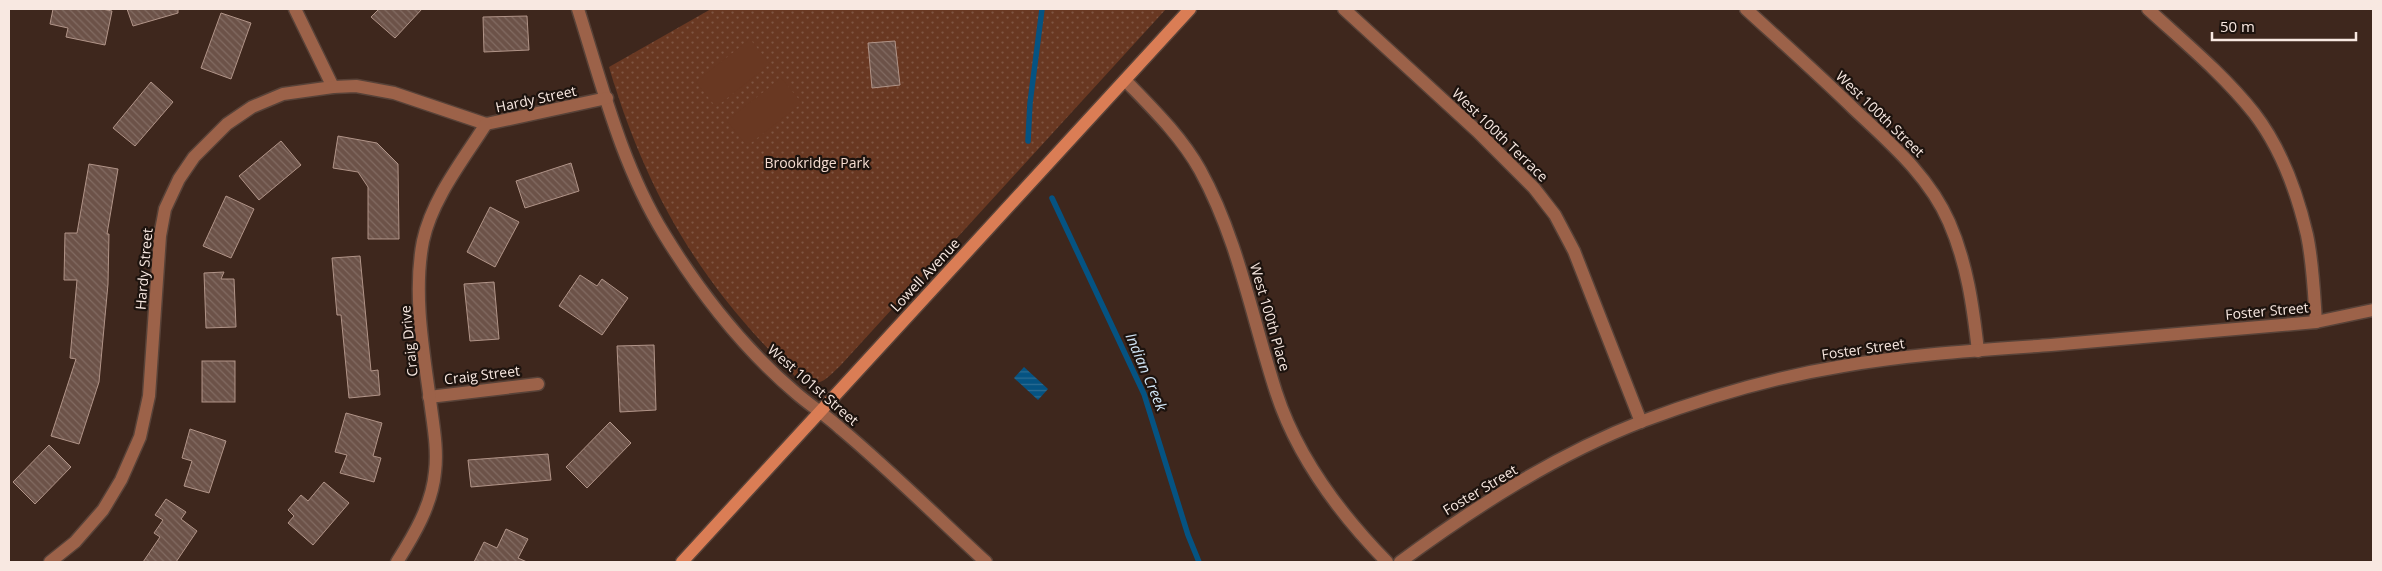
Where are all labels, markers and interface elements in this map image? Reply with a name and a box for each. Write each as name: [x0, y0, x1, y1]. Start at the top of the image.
scale bar: [2212, 10, 2356, 42]
text: 50 m: [2220, 16, 2255, 36]
street label: West 100th Street: [1832, 66, 1929, 161]
street label: Hardy Street: [494, 81, 578, 116]
street label: West 100th Terrace: [1448, 84, 1553, 186]
park label: Brookridge Park: [764, 153, 870, 172]
street label: Hardy Street: [130, 227, 157, 311]
street label: Lowell Avenue: [886, 234, 964, 315]
street label: West 100th Place: [1246, 261, 1295, 373]
street label: Foster Street: [2224, 297, 2309, 324]
street label: Craig Drive: [395, 304, 422, 378]
water label: Indian Creek: [1121, 329, 1173, 414]
street label: Foster Street: [1820, 333, 1906, 364]
street label: West 101st Street: [764, 340, 863, 429]
street label: Craig Street: [443, 360, 521, 389]
street label: Foster Street: [1439, 460, 1520, 519]

